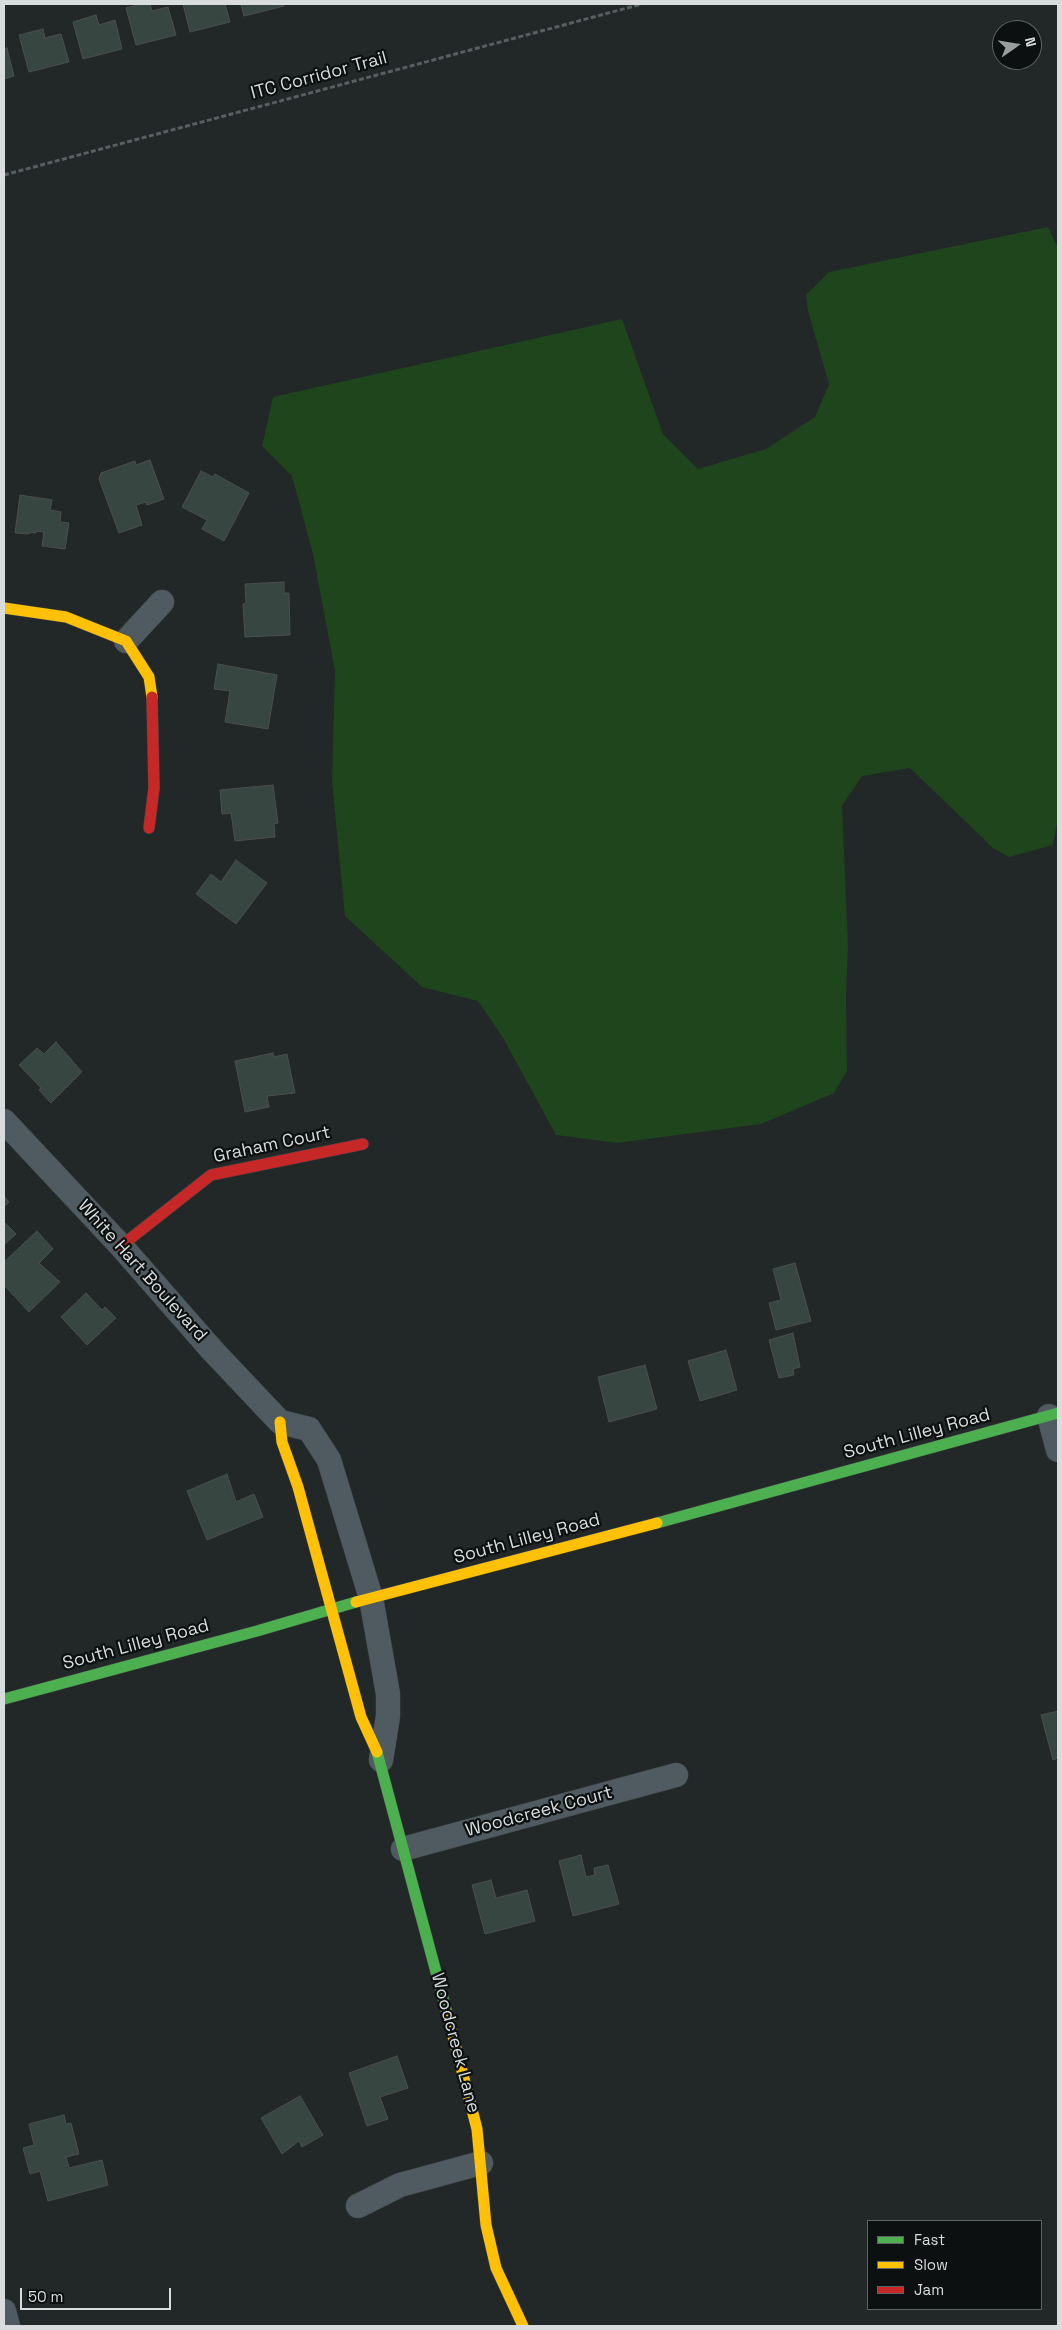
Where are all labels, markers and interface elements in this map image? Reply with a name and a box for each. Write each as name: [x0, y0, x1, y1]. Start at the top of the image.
north arrow: [992, 20, 1042, 70]
text: N: [1021, 35, 1040, 48]
street label: ITC Corridor Trail: [248, 47, 390, 105]
street label: Graham Court: [212, 1122, 332, 1168]
street label: White Hart Boulevard: [73, 1196, 211, 1346]
street label: South Lilley Road: [841, 1404, 993, 1464]
street label: South Lilley Road: [451, 1509, 603, 1569]
street label: South Lilley Road: [60, 1615, 212, 1675]
street label: Woodcreek Court: [463, 1782, 615, 1842]
street label: Woodcreek Lane: [426, 1971, 484, 2115]
legend: [867, 2220, 1042, 2310]
text: Fast: [914, 2230, 945, 2249]
text: Slow: [914, 2255, 948, 2274]
scale bar: [22, 2278, 174, 2310]
text: Jam: [914, 2280, 944, 2299]
text: 50 m: [28, 2287, 63, 2306]

